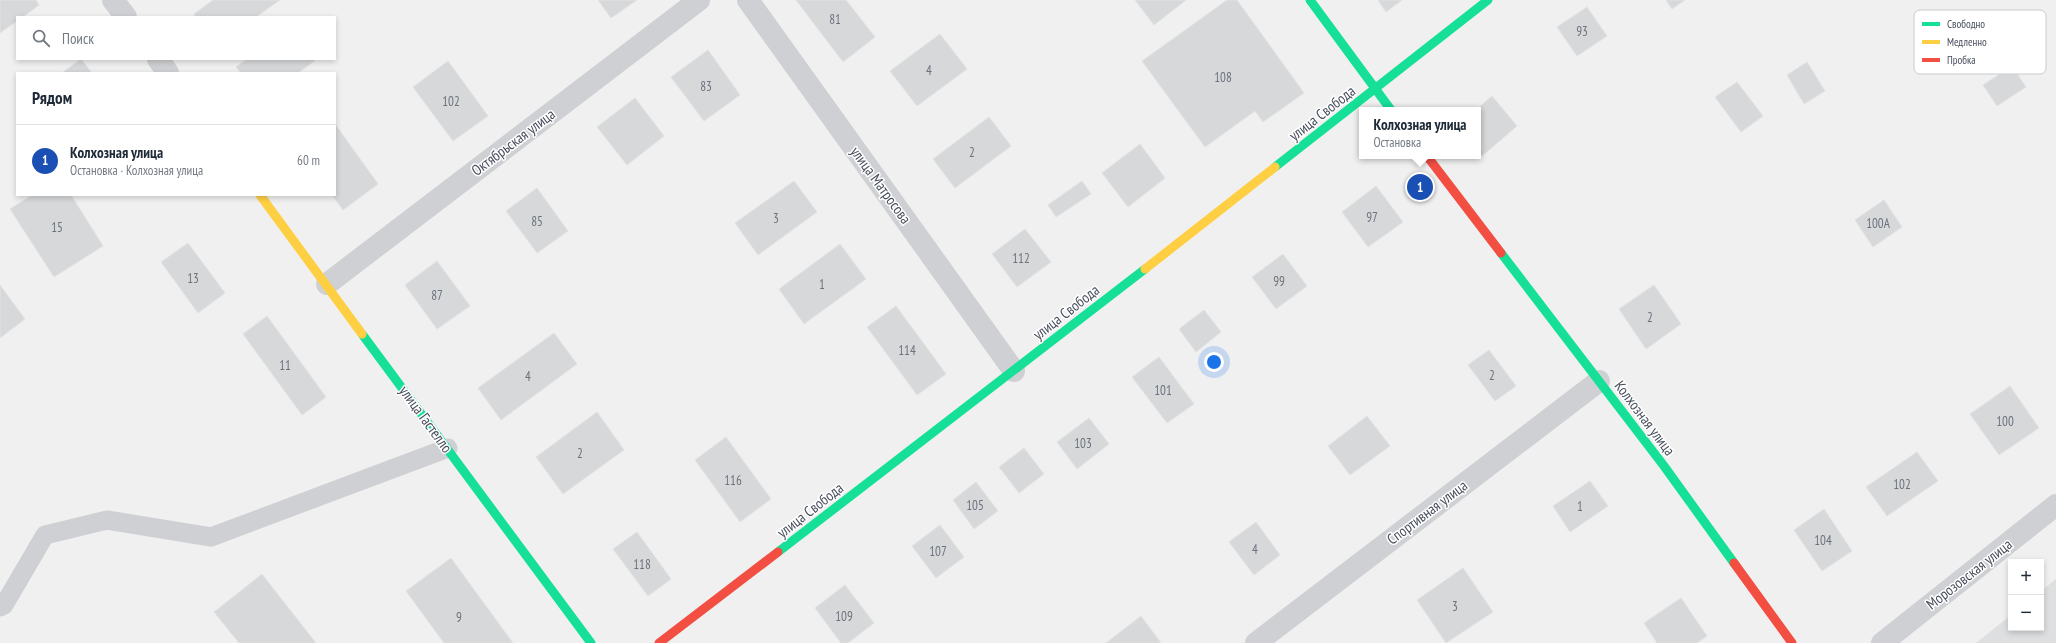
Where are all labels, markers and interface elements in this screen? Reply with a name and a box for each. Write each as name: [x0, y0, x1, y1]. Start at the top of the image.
legend: [1914, 10, 2046, 74]
house number: 81: [829, 11, 841, 28]
search box: [16, 16, 336, 60]
text: Свободно: [1947, 17, 1985, 31]
house number: 93: [1576, 23, 1588, 40]
icon: search: [30, 27, 52, 49]
text: Поиск: [62, 29, 94, 48]
text: Медленно: [1947, 35, 1987, 49]
text: Пробка: [1947, 53, 1976, 67]
house number: 4: [926, 62, 932, 79]
house number: 108: [1214, 69, 1232, 86]
house number: 83: [700, 78, 712, 95]
street label: улица Свобода: [1285, 81, 1359, 145]
text: Рядом: [32, 87, 72, 109]
house number: 102: [442, 93, 460, 110]
street label: Октябрьская улица: [467, 104, 559, 180]
popup: [1359, 107, 1481, 159]
text: Колхозная улица: [1373, 115, 1467, 134]
text: Остановка: [1373, 134, 1421, 151]
text: Колхозная улица: [70, 143, 163, 162]
street label: улица Матросова: [847, 143, 915, 227]
house number: 2: [969, 144, 975, 161]
text: 1: [42, 152, 48, 169]
text: 60 m: [297, 152, 320, 169]
text: Остановка · Колхозная улица: [70, 162, 203, 179]
pin: 1: [1407, 172, 1433, 202]
house number: 97: [1366, 209, 1378, 226]
house number: 3: [773, 210, 779, 227]
house number: 85: [531, 213, 543, 230]
house number: 100А: [1866, 215, 1891, 232]
house number: 15: [51, 219, 63, 236]
house number: 112: [1012, 250, 1030, 267]
house number: 13: [187, 270, 199, 287]
house number: 99: [1273, 273, 1285, 290]
house number: 1: [819, 276, 825, 293]
street label: улица Свобода: [1029, 280, 1103, 344]
house number: 87: [431, 287, 443, 304]
house number: 2: [1647, 309, 1653, 326]
house number: 114: [898, 342, 916, 359]
your location: [1204, 352, 1224, 372]
house number: 11: [279, 357, 291, 374]
house number: 2: [1489, 367, 1495, 384]
house number: 4: [525, 368, 531, 385]
street label: Колхозная улица: [1611, 377, 1679, 459]
street label: улица Гастелло: [395, 382, 457, 456]
house number: 101: [1154, 382, 1172, 399]
house number: 100: [1996, 413, 2014, 430]
house number: 103: [1074, 435, 1092, 452]
house number: 2: [577, 445, 583, 462]
house number: 116: [724, 472, 742, 489]
street label: Спортивная улица: [1383, 476, 1471, 548]
house number: 102: [1893, 476, 1911, 493]
street label: улица Свобода: [773, 478, 847, 542]
house number: 105: [966, 497, 984, 514]
house number: 1: [1577, 498, 1583, 515]
house number: 104: [1814, 532, 1832, 549]
street label: Морозовская улица: [1922, 535, 2016, 613]
house number: 4: [1252, 541, 1258, 558]
house number: 107: [929, 543, 947, 560]
house number: 118: [633, 556, 651, 573]
map controls: [2008, 559, 2044, 631]
button: +: [2008, 559, 2044, 595]
button: −: [2008, 595, 2044, 631]
house number: 3: [1452, 598, 1458, 615]
house number: 109: [835, 608, 853, 625]
house number: 9: [456, 609, 462, 626]

